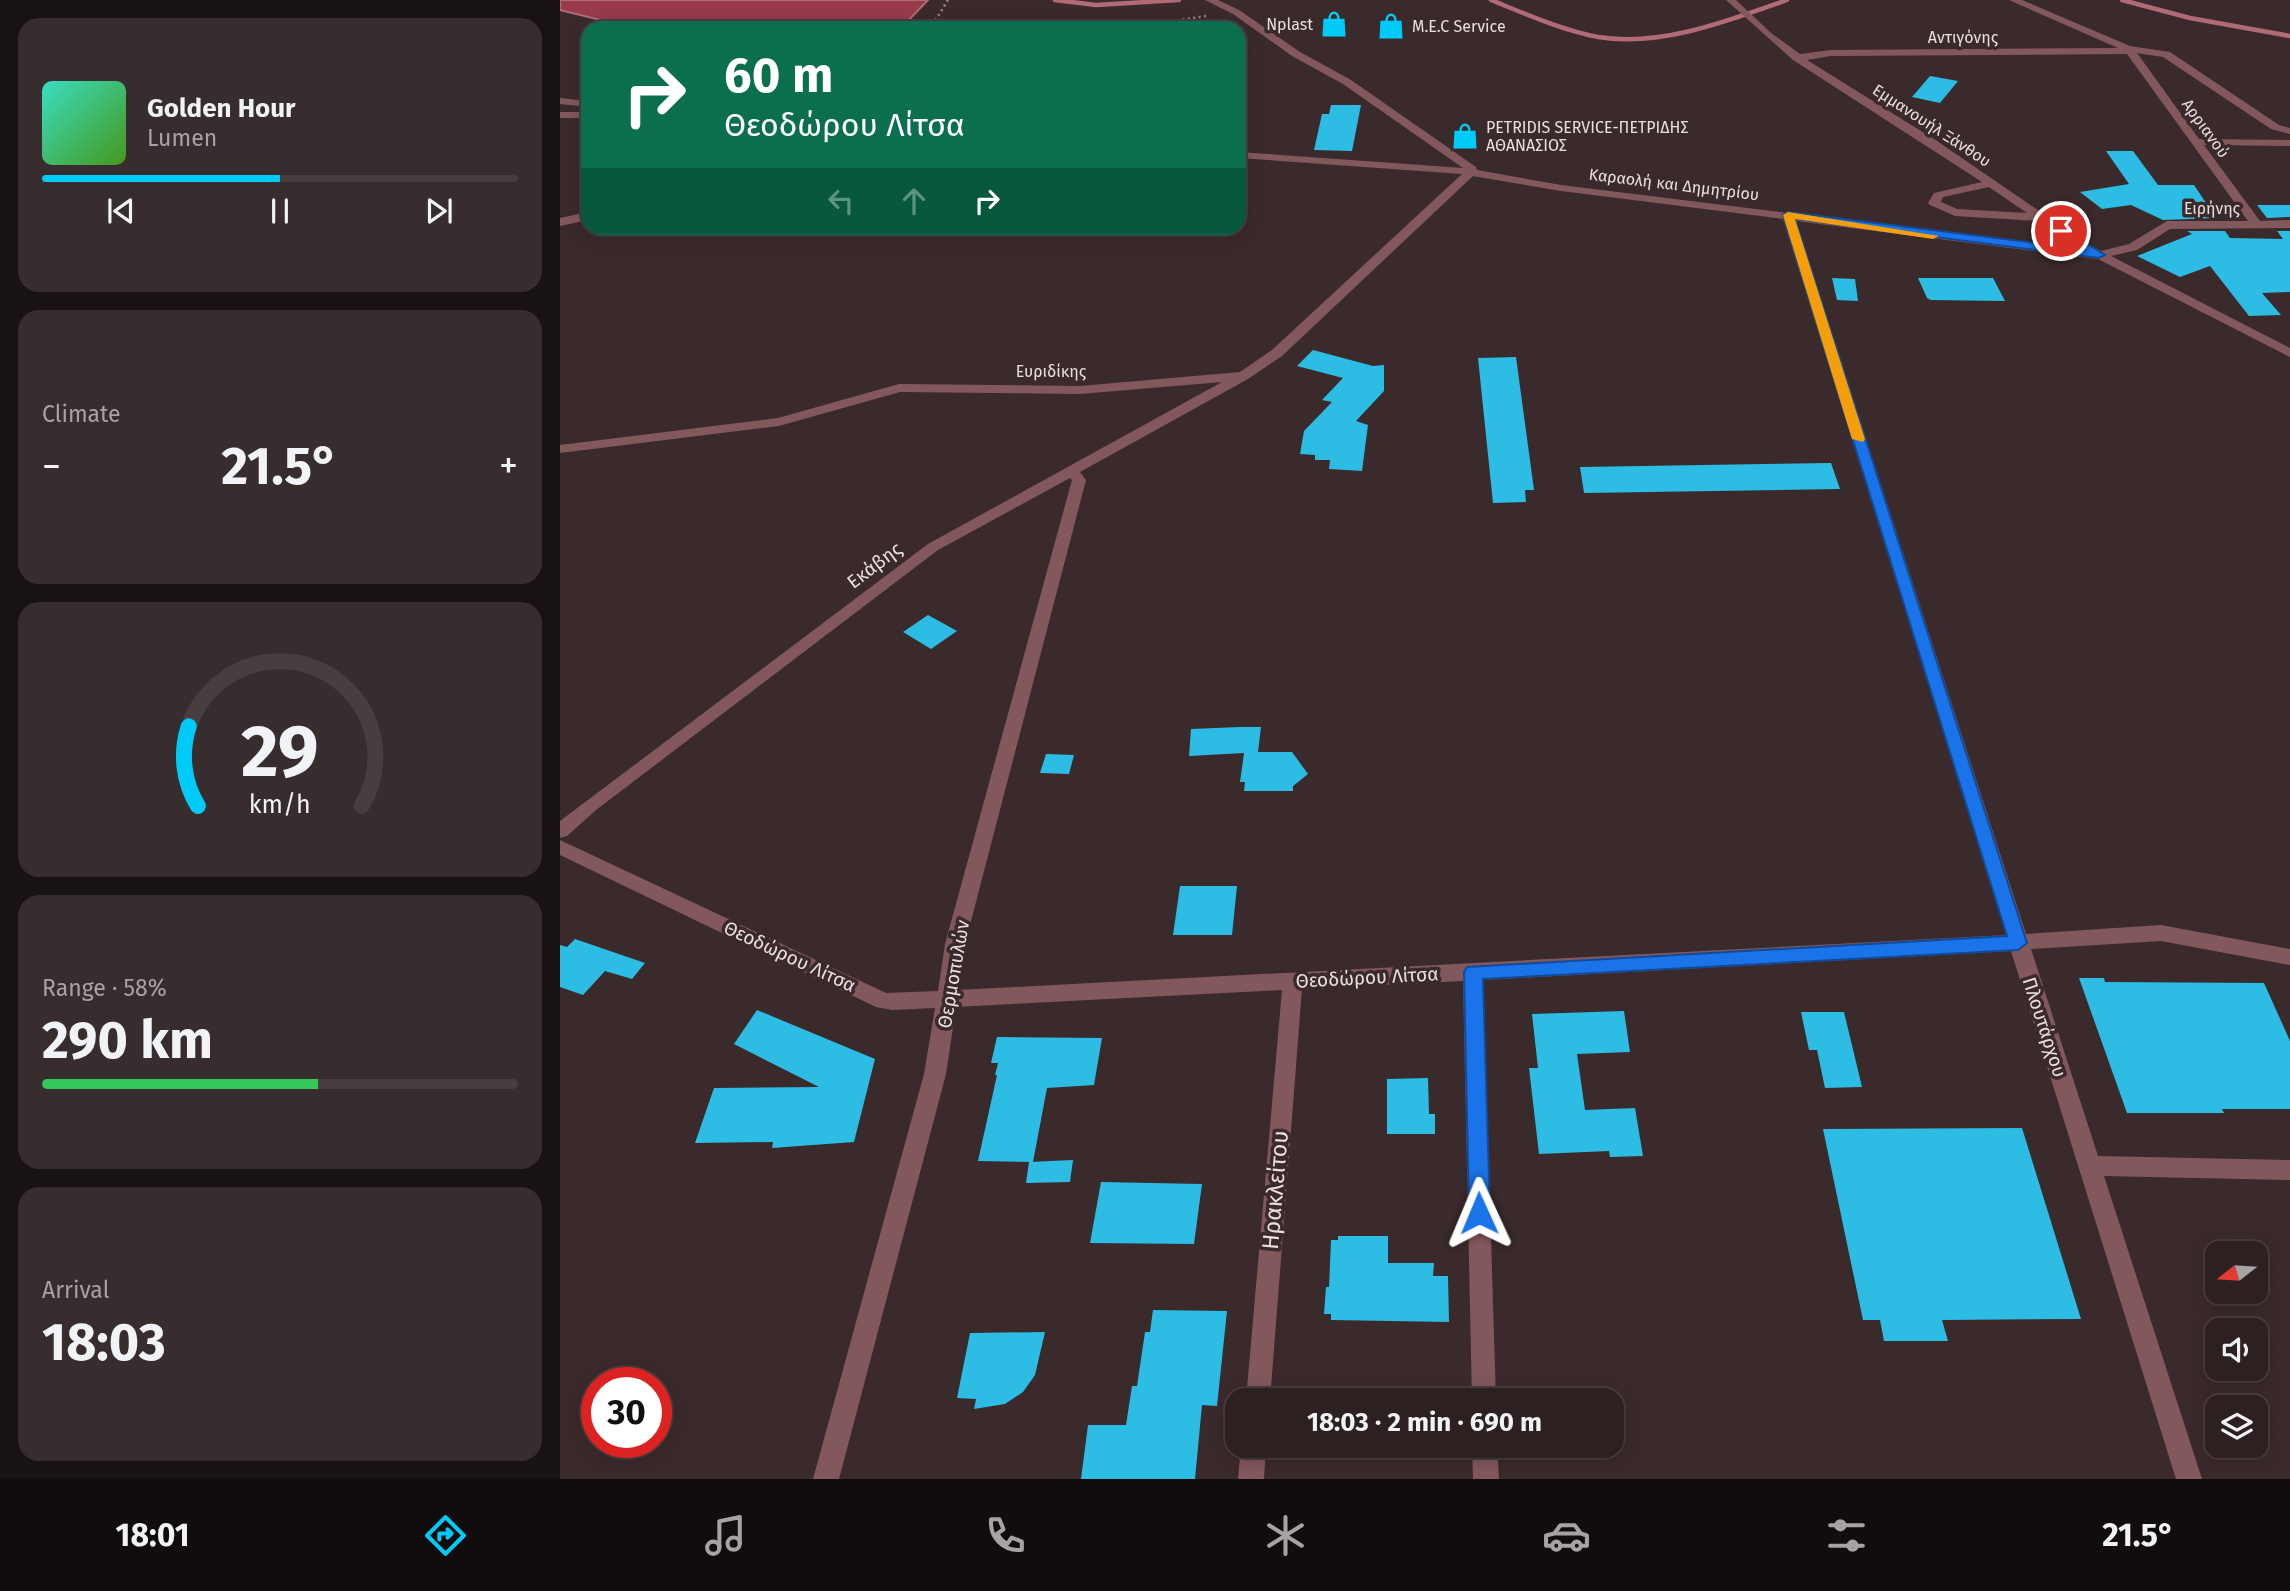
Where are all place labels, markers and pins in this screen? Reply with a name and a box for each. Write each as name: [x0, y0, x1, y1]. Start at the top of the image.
shop icon: Nplast: [1319, 9, 1349, 39]
shop icon: M.E.C Service: [1376, 11, 1406, 41]
place label: Nplast: [1266, 15, 1313, 34]
place label: M.E.C Service: [1412, 17, 1506, 36]
place label: PETRIDIS SERVICE-ΠΕΤΡΙΔΗΣ ΑΘΑΝΑΣΙΟΣ: [1486, 118, 1689, 155]
shop icon: PETRIDIS SERVICE-ΠΕΤΡΙΔΗΣ ΑΘΑΝΑΣΙΟΣ: [1450, 121, 1480, 151]
pin: [2031, 201, 2091, 261]

